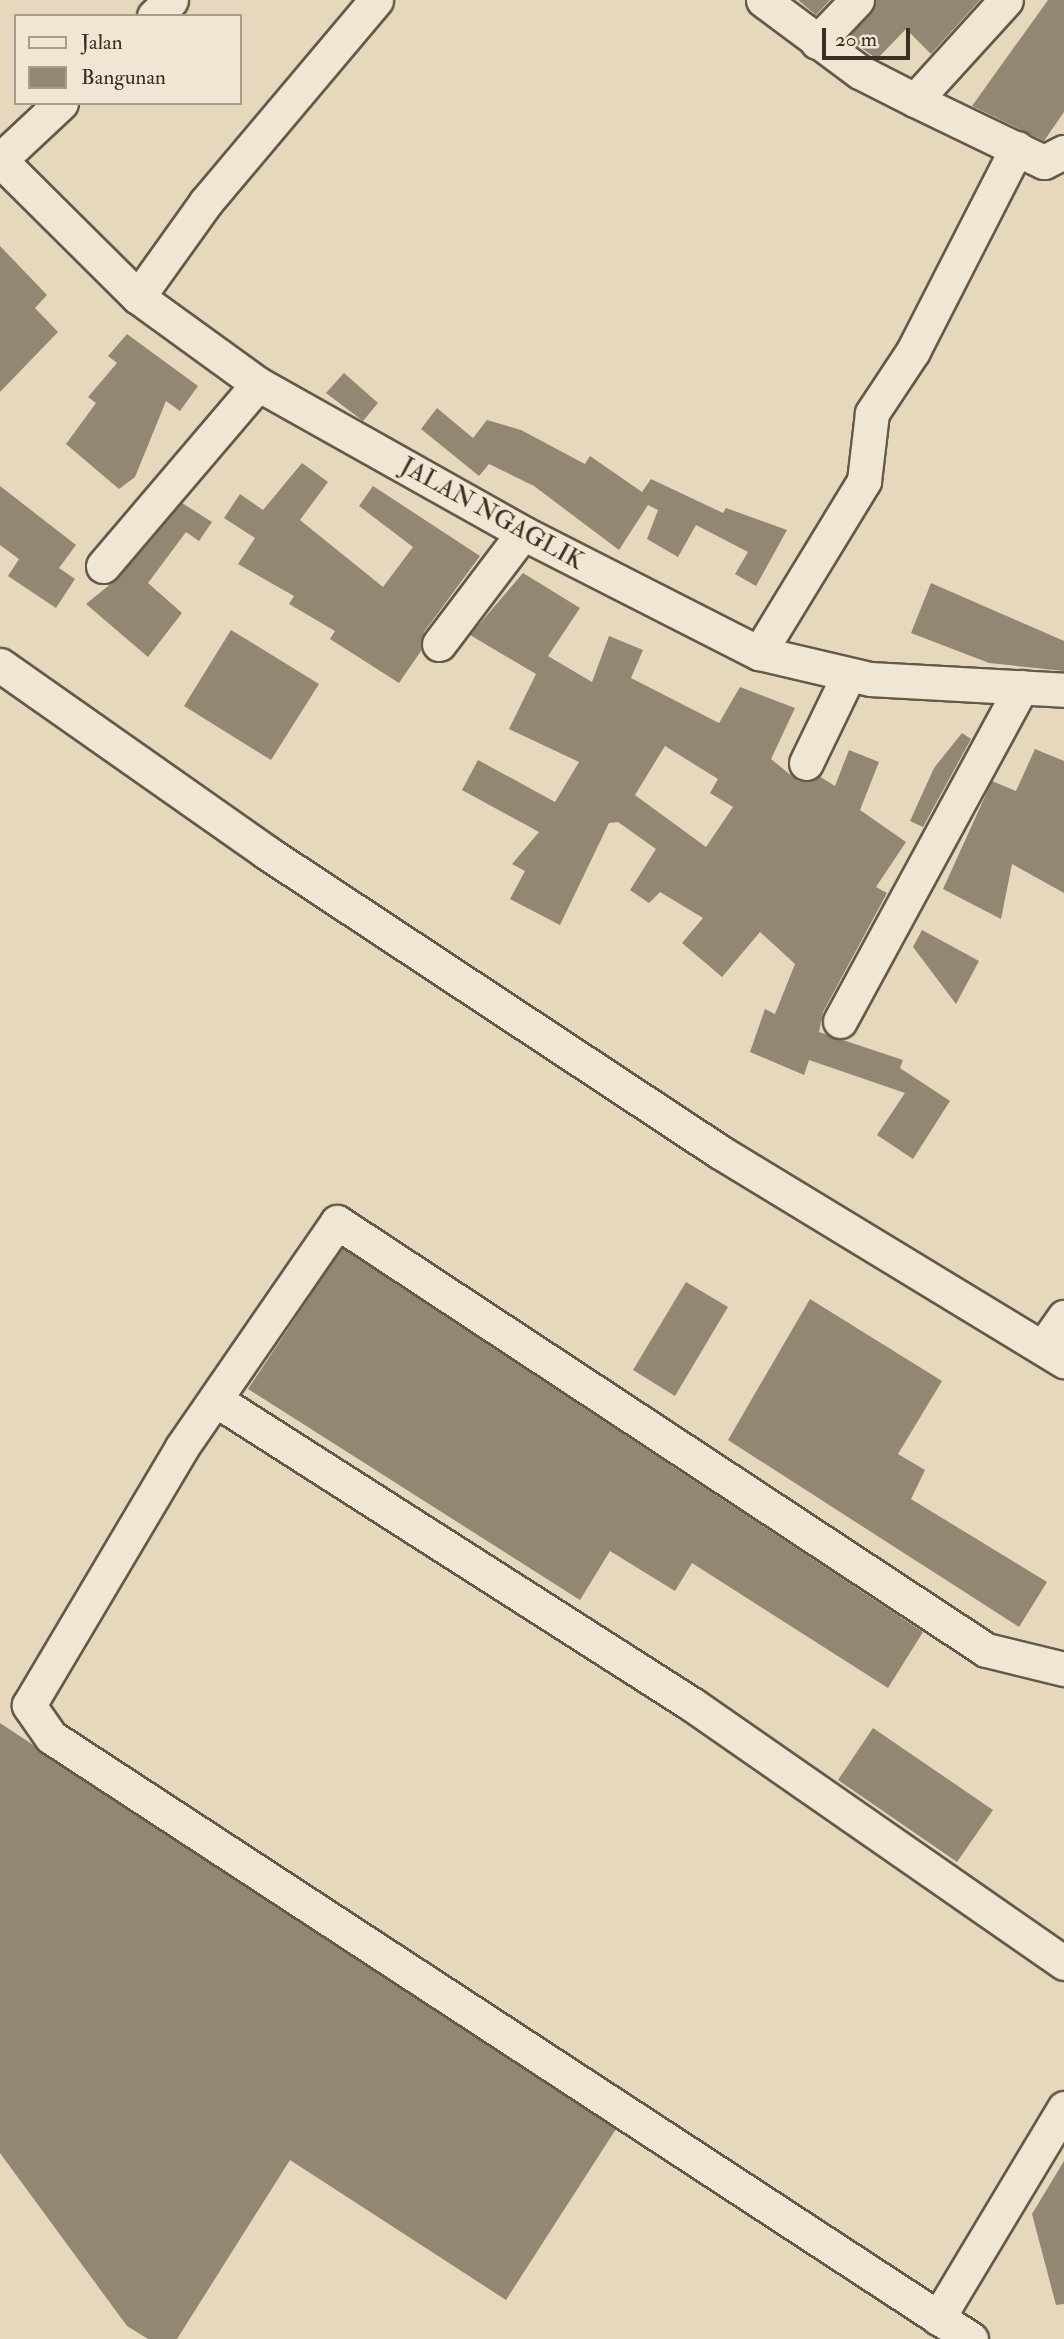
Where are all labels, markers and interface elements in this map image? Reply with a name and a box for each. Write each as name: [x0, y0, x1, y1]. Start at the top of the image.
legend: [14, 14, 242, 105]
scale bar: [826, 14, 914, 58]
text: 20 m: [835, 26, 877, 53]
text: Jalan: [81, 29, 123, 56]
text: Bangunan: [81, 64, 166, 91]
street label: JALAN NGAGLIK: [395, 452, 589, 576]

